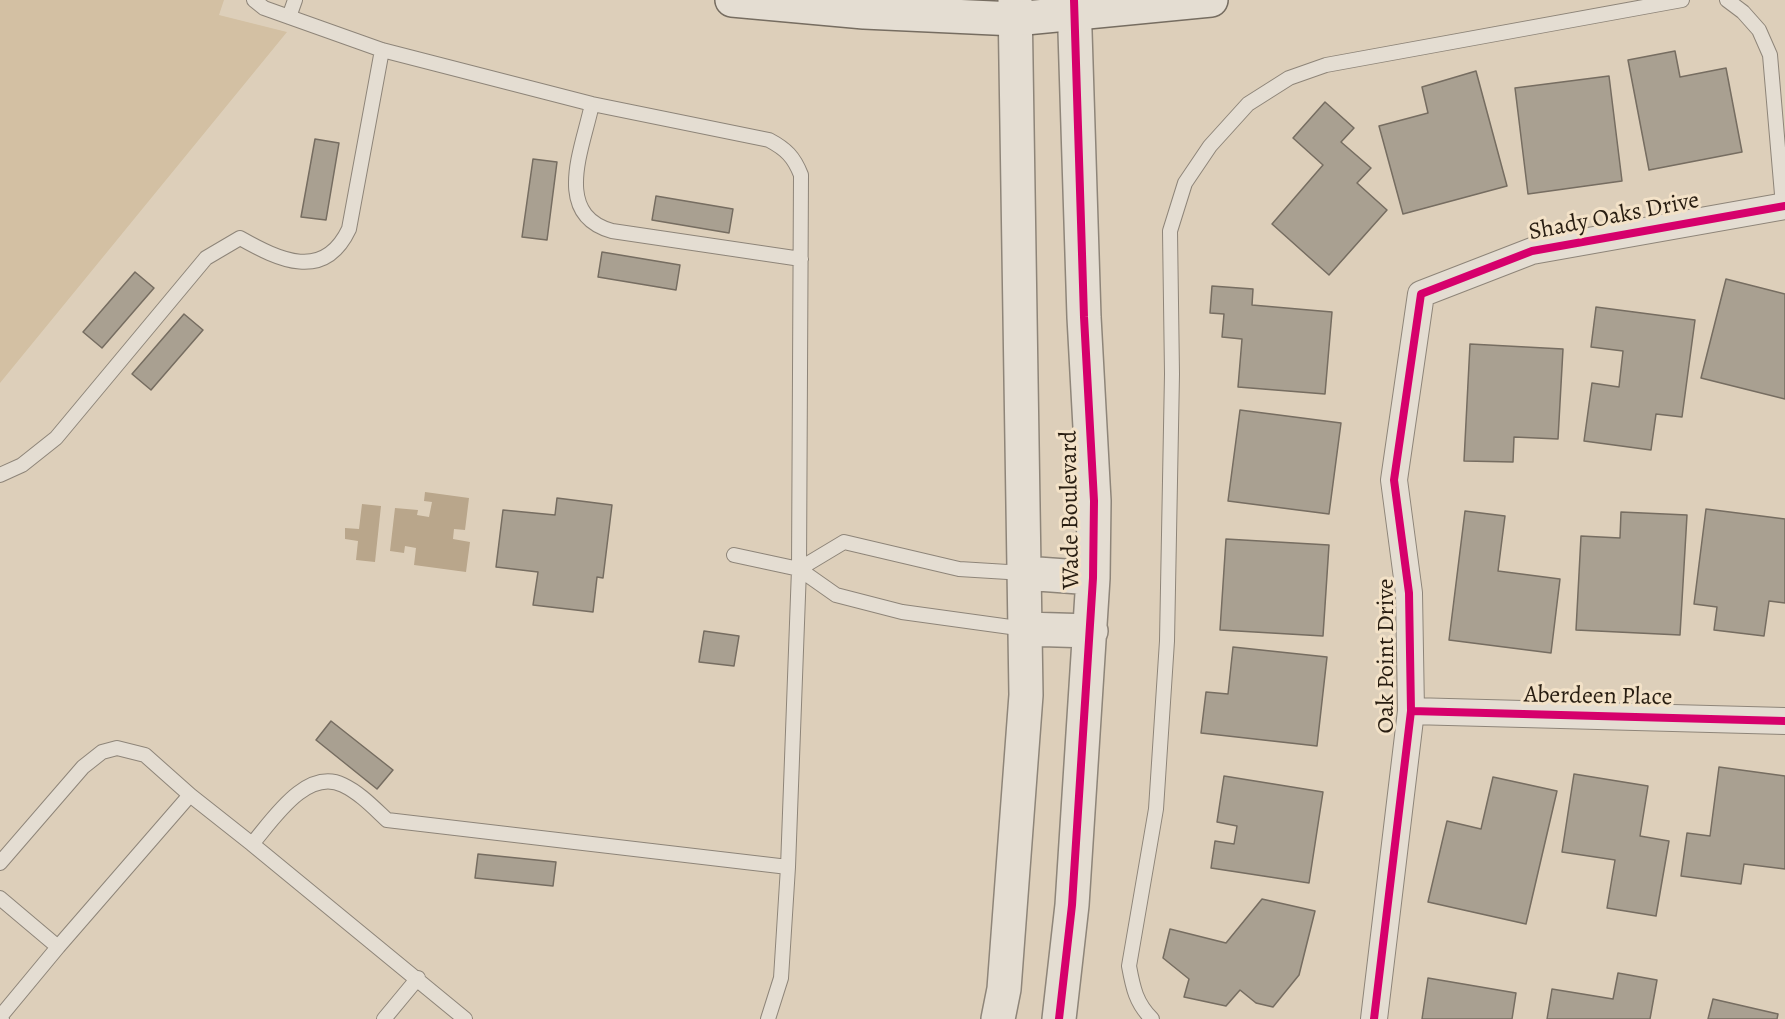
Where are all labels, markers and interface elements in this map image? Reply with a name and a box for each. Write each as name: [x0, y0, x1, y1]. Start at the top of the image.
street label: Shady Oaks Drive: [1526, 186, 1702, 248]
street label: Wade Boulevard: [1055, 430, 1087, 590]
street label: Oak Point Drive: [1373, 578, 1401, 734]
street label: Aberdeen Place: [1523, 681, 1673, 713]

